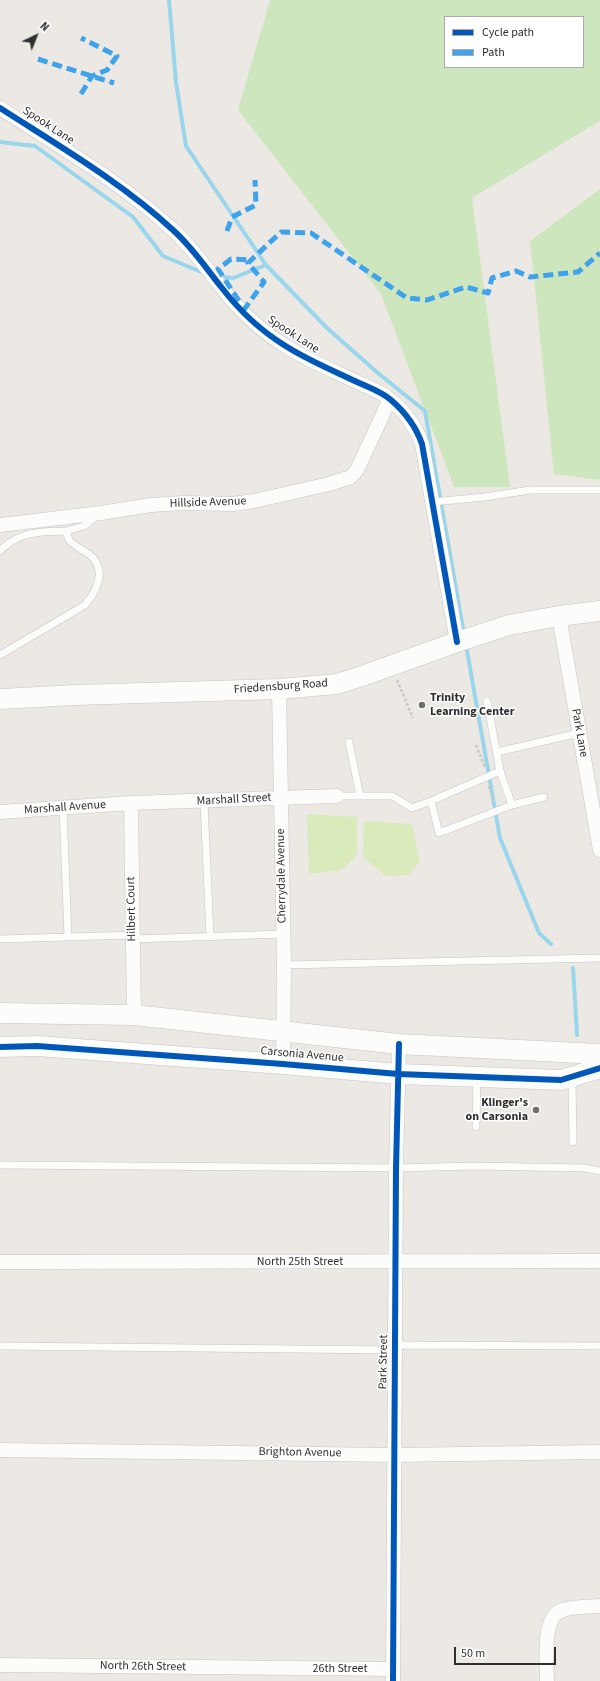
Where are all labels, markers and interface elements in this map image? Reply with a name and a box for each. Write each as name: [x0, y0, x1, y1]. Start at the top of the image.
north arrow: [16, 16, 56, 56]
legend: [444, 16, 584, 68]
text: N: [37, 19, 52, 35]
text: Cycle path: [482, 24, 534, 41]
text: Path: [482, 44, 505, 61]
street label: Spook Lane: [19, 104, 77, 148]
street label: Spook Lane: [264, 313, 322, 357]
street label: Hillside Avenue: [169, 494, 247, 512]
street label: Friedensburg Road: [233, 677, 329, 697]
place label: Trinity Learning Center: [430, 691, 515, 719]
marker: Trinity Learning Center: [417, 700, 427, 710]
street label: Park Lane: [568, 708, 590, 758]
street label: Marshall Street: [196, 791, 272, 809]
street label: Marshall Avenue: [24, 798, 106, 818]
street label: Cherrydale Avenue: [274, 829, 290, 923]
street label: Hilbert Court: [124, 876, 140, 942]
street label: Carsonia Avenue: [260, 1044, 344, 1066]
place label: Klinger's on Carsonia: [466, 1096, 528, 1124]
marker: Klinger's on Carsonia: [531, 1105, 541, 1115]
street label: North 25th Street: [257, 1255, 343, 1269]
street label: Park Street: [376, 1334, 392, 1390]
street label: Brighton Avenue: [258, 1445, 342, 1461]
scale bar: [456, 1639, 558, 1665]
text: 50 m: [461, 1645, 485, 1662]
street label: North 26th Street: [100, 1659, 186, 1675]
street label: 26th Street: [313, 1662, 367, 1676]

